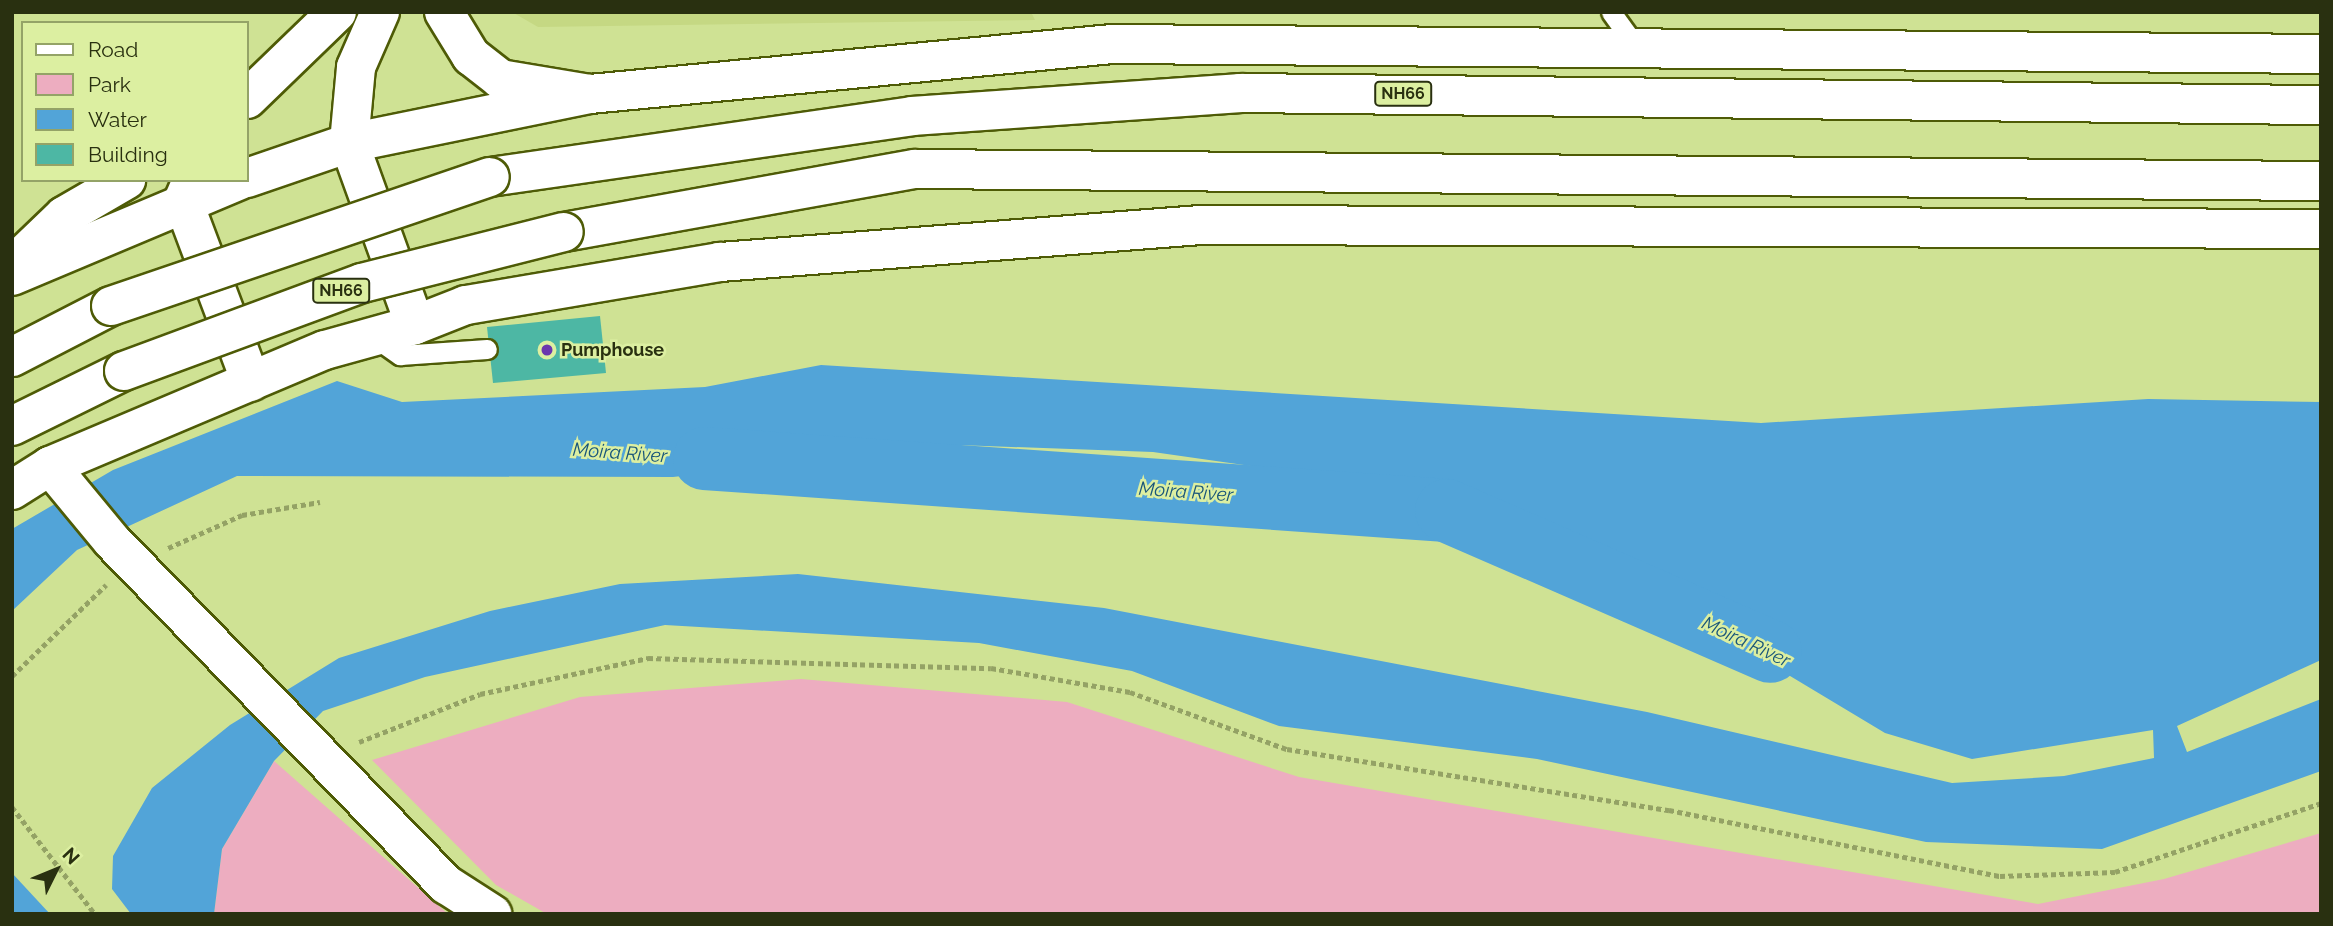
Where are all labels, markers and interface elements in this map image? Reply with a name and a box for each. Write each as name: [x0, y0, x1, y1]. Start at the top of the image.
legend: [21, 21, 248, 182]
text: Road: [88, 37, 138, 62]
text: Park: [88, 72, 131, 97]
road number: NH66: [1373, 82, 1433, 106]
text: Water: [88, 107, 147, 132]
text: Building: [88, 142, 168, 167]
road number: NH66: [311, 278, 371, 304]
place label: Pumphouse: [561, 339, 664, 361]
marker: Pumphouse: [539, 342, 555, 358]
water label: Moira River: [572, 438, 668, 468]
water label: Moira River: [1138, 477, 1234, 507]
water label: Moira River: [1698, 612, 1794, 672]
north arrow: [21, 835, 91, 905]
text: N: [58, 843, 84, 868]

